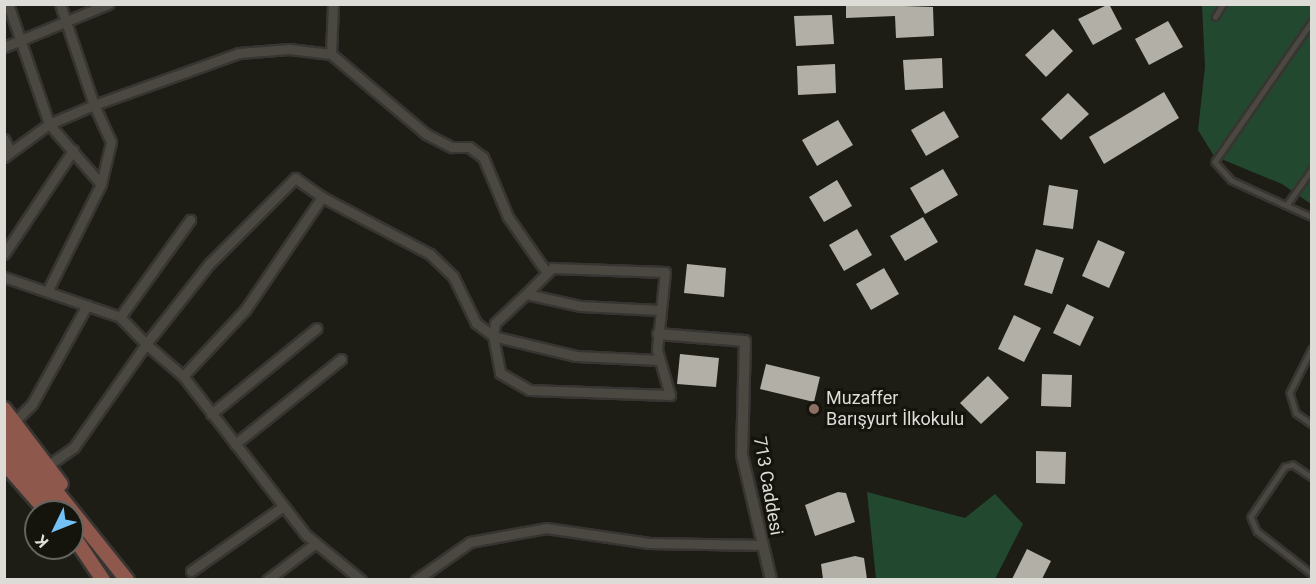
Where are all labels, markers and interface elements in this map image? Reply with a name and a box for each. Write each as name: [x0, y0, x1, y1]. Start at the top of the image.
place label: Muzaffer Barışyurt İlkokulu: [826, 388, 964, 430]
marker: Muzaffer Barışyurt İlkokulu: [807, 402, 821, 416]
street label: 713 Caddesi: [749, 435, 787, 537]
north arrow: [24, 500, 84, 560]
text: K: [32, 531, 52, 551]

